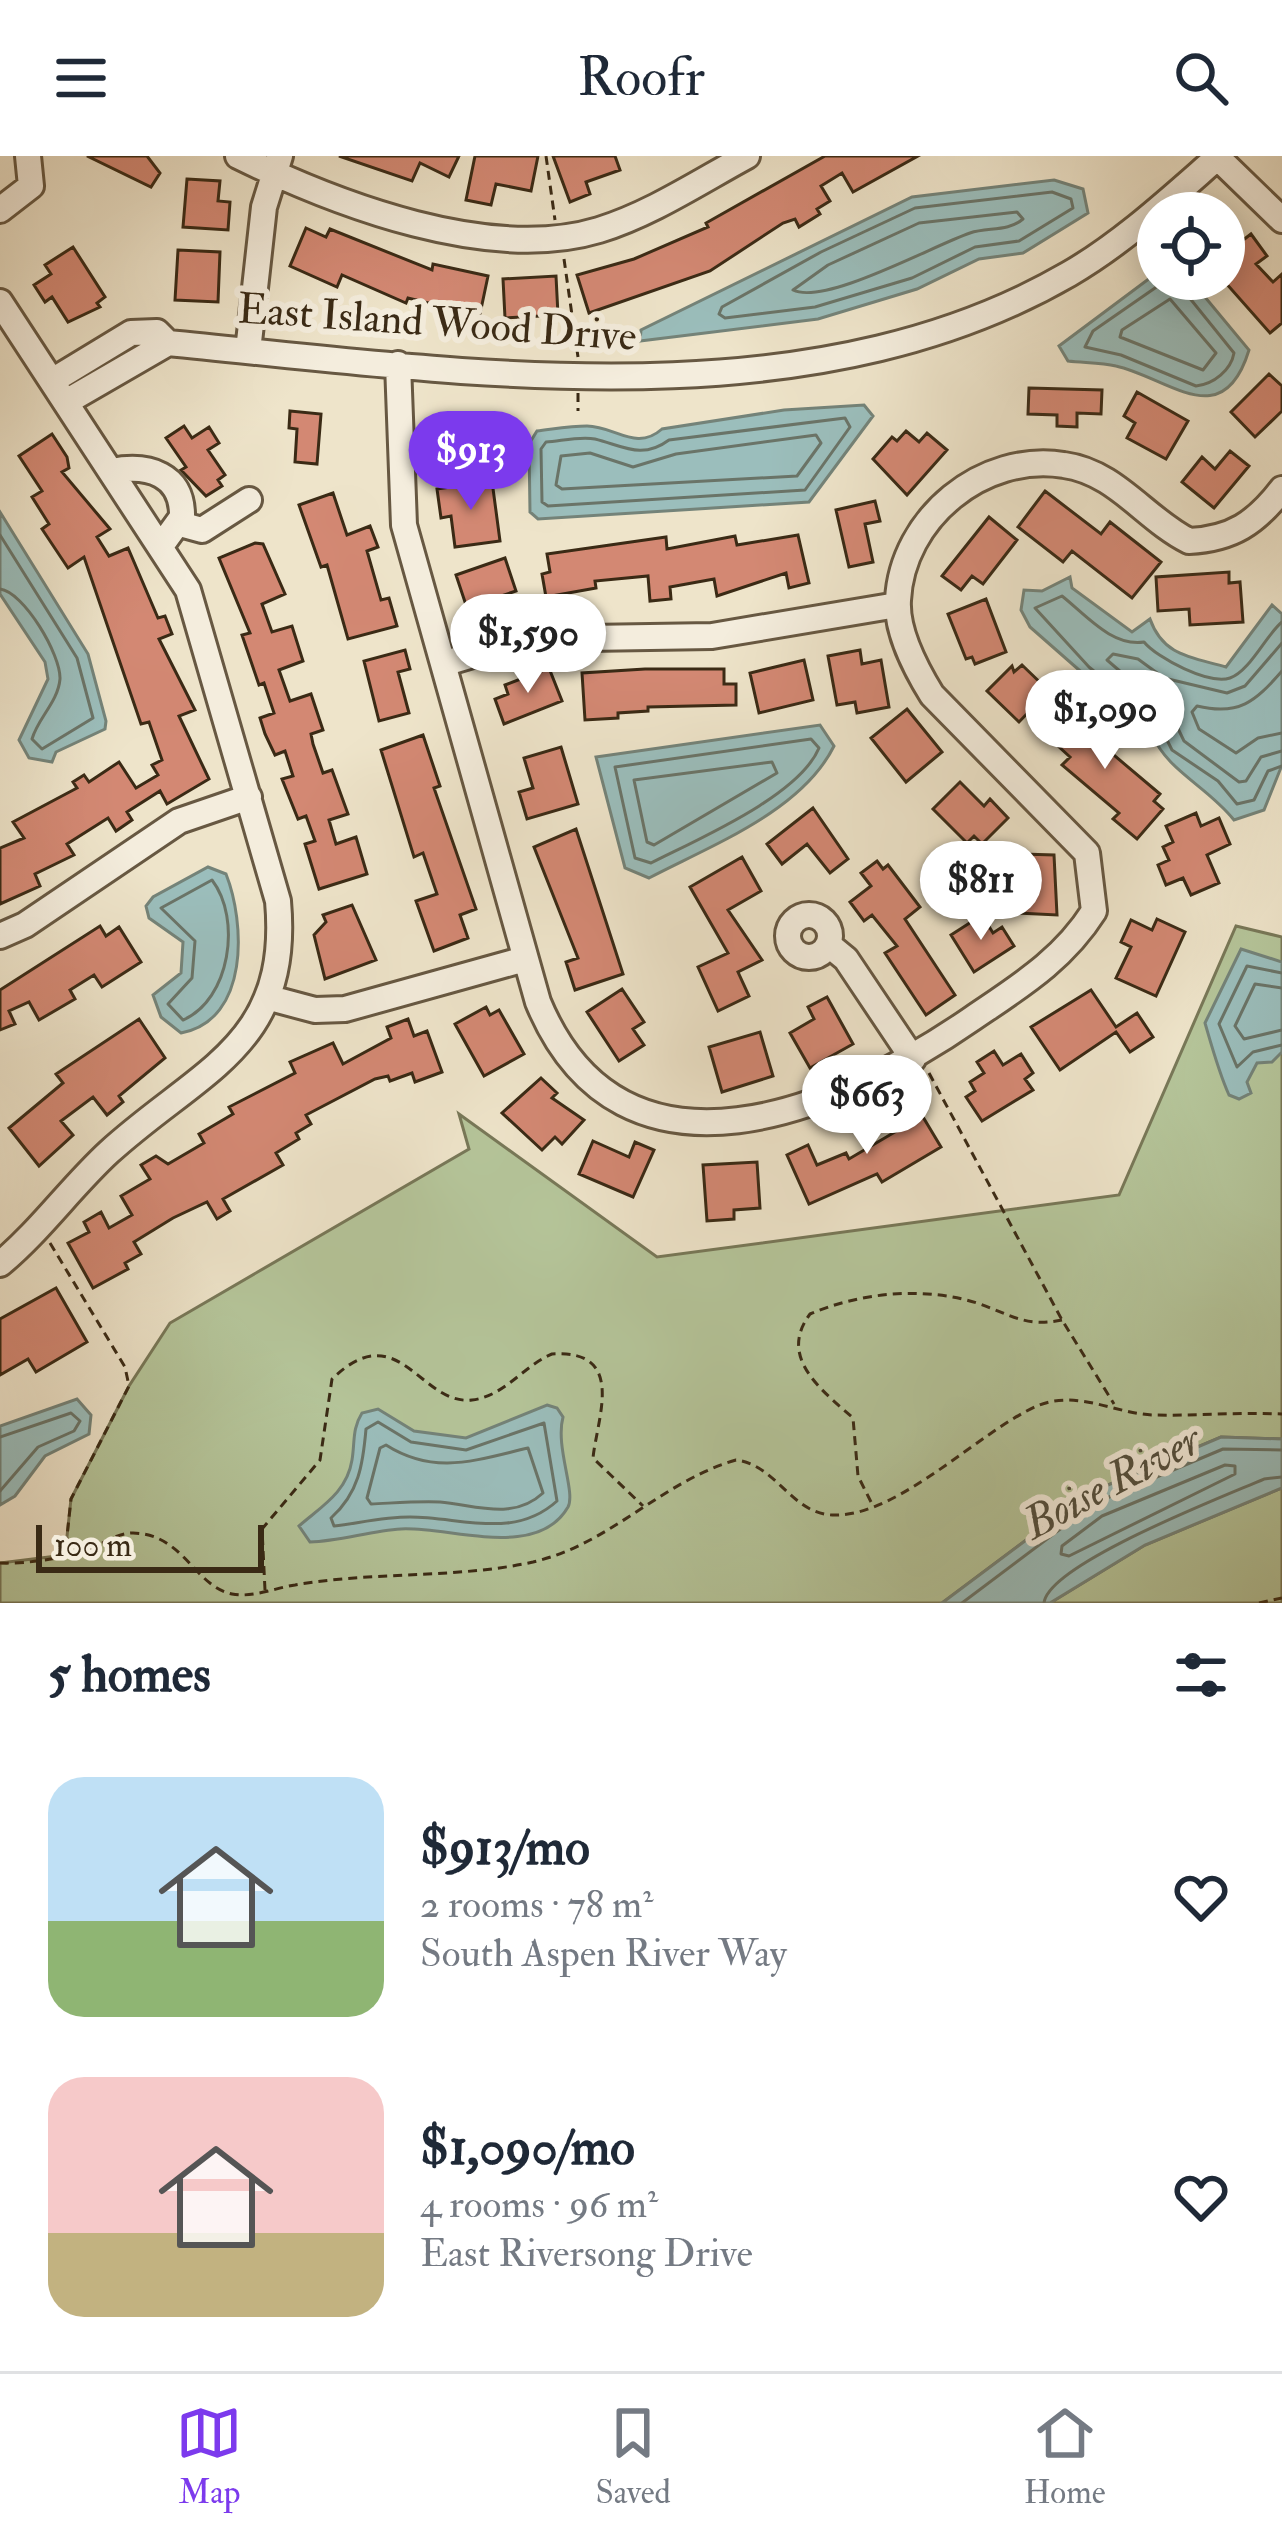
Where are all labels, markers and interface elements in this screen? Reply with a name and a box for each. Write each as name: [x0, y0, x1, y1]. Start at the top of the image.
text: Roofr: [577, 44, 705, 112]
icon: menu: [48, 45, 114, 111]
icon: search: [1168, 45, 1234, 111]
map controls: [1137, 192, 1245, 300]
button: locate: [1137, 192, 1245, 300]
street label: East Island Wood Drive: [236, 283, 638, 363]
pin: $913: [400, 411, 542, 513]
text: $913: [436, 425, 506, 474]
pin: $1,590: [430, 594, 626, 696]
text: $1,590: [477, 608, 579, 657]
pin: $1,090: [1007, 670, 1203, 772]
text: $1,090: [1052, 684, 1158, 733]
pin: $811: [910, 841, 1052, 943]
text: $811: [947, 855, 1015, 904]
pin: $663: [796, 1055, 938, 1157]
text: $663: [829, 1069, 905, 1118]
water label: Boise River: [1012, 1411, 1212, 1553]
scale bar: [36, 1519, 264, 1572]
text: 100 m: [54, 1525, 132, 1566]
icon: filters: [1168, 1642, 1234, 1708]
text: 5 homes: [48, 1643, 211, 1707]
text: $913/mo: [420, 1816, 590, 1880]
icon: home: [144, 1825, 288, 1969]
icon: heart: [1168, 1864, 1234, 1930]
text: 2 rooms · 78 m²: [420, 1880, 653, 1929]
text: South Aspen River Way: [420, 1929, 787, 1978]
text: $1,090/mo: [420, 2116, 635, 2180]
icon: home: [144, 2125, 288, 2269]
icon: heart: [1168, 2164, 1234, 2230]
text: 4 rooms · 96 m²: [420, 2180, 658, 2229]
text: East Riversong Drive: [420, 2229, 753, 2278]
tab: Map: [176, 2400, 242, 2513]
tab: Saved: [595, 2400, 671, 2513]
tab: Home: [1024, 2400, 1106, 2513]

